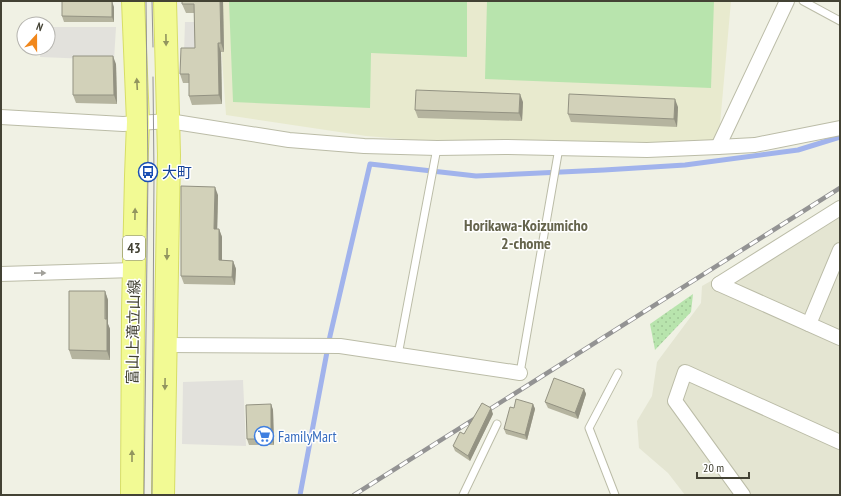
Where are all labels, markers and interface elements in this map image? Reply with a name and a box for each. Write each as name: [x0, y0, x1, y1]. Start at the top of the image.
north arrow: [16, 16, 56, 56]
text: N: [34, 19, 45, 34]
one-way arrow: [162, 34, 169, 46]
one-way arrow: [133, 78, 140, 90]
bus stop icon: 大町: [137, 161, 159, 183]
place label: 大町: [162, 163, 192, 182]
one-way arrow: [132, 207, 138, 220]
district label: Horikawa-Koizumicho 2-chome: [464, 215, 588, 253]
road number: 43: [123, 236, 145, 260]
one-way arrow: [164, 248, 170, 261]
one-way arrow: [34, 270, 47, 276]
street label: 富山上滝立山線: [123, 279, 143, 385]
one-way arrow: [162, 378, 168, 391]
supermarket icon: FamilyMart: [253, 425, 275, 447]
place label: FamilyMart: [278, 427, 337, 446]
one-way arrow: [129, 449, 135, 462]
scale bar: [697, 454, 749, 480]
text: 20 m: [703, 460, 724, 475]

